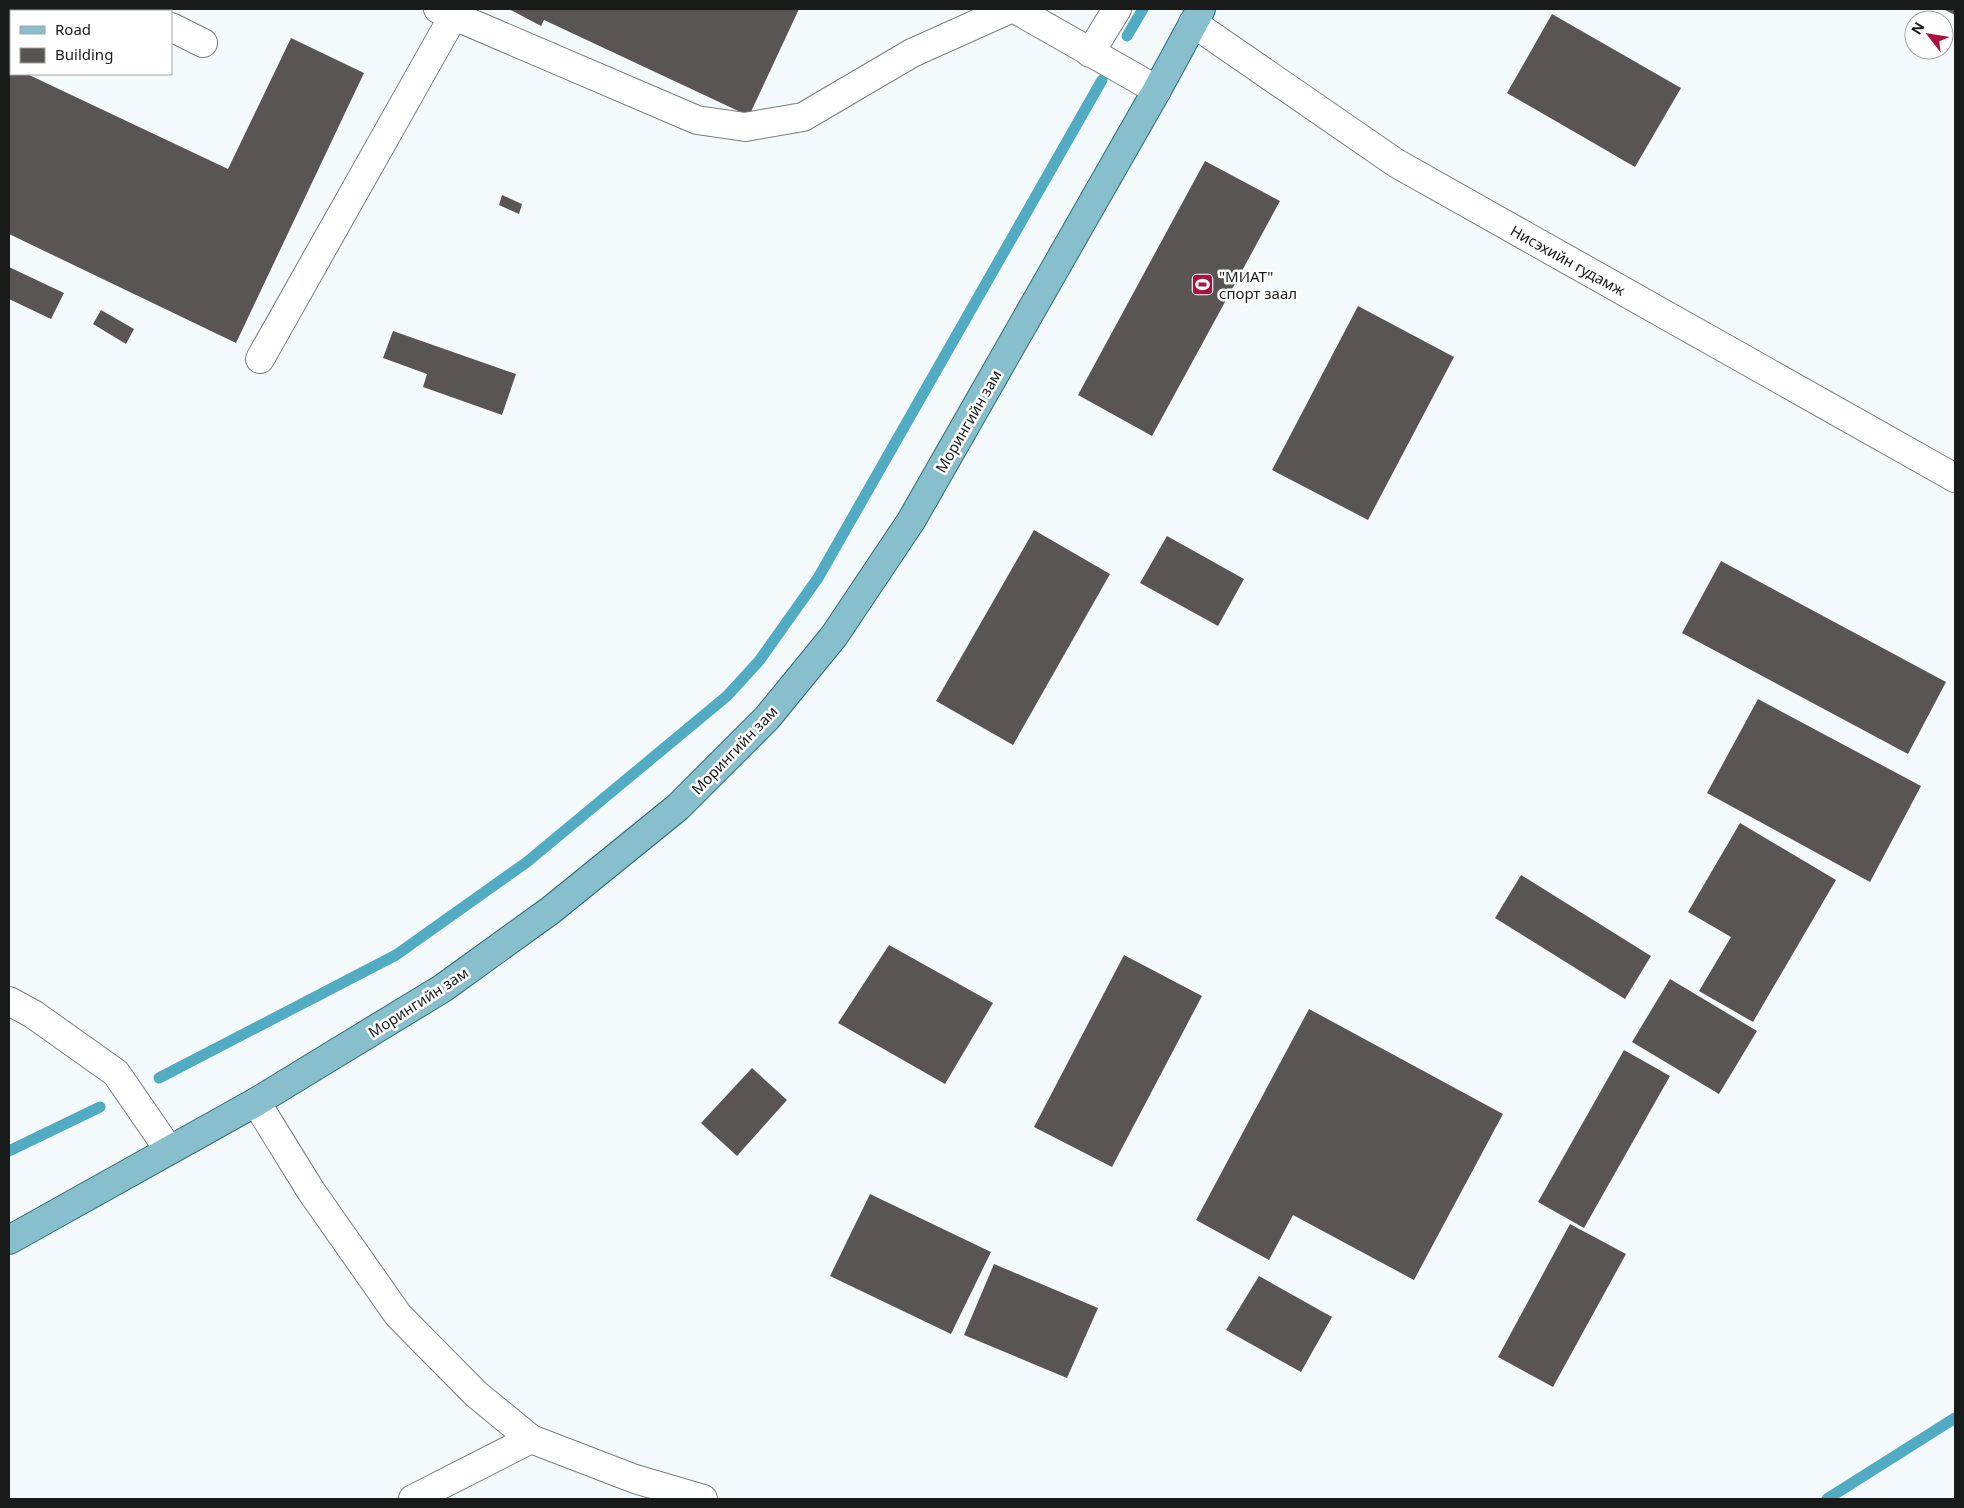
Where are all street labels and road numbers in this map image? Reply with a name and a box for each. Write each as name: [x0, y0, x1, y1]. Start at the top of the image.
street label: Нисэхийн гудамж: [1507, 220, 1629, 300]
street label: Морингийн зам: [930, 366, 1006, 476]
street label: Морингийн зам: [687, 701, 781, 799]
street label: Морингийн зам: [364, 962, 472, 1042]

